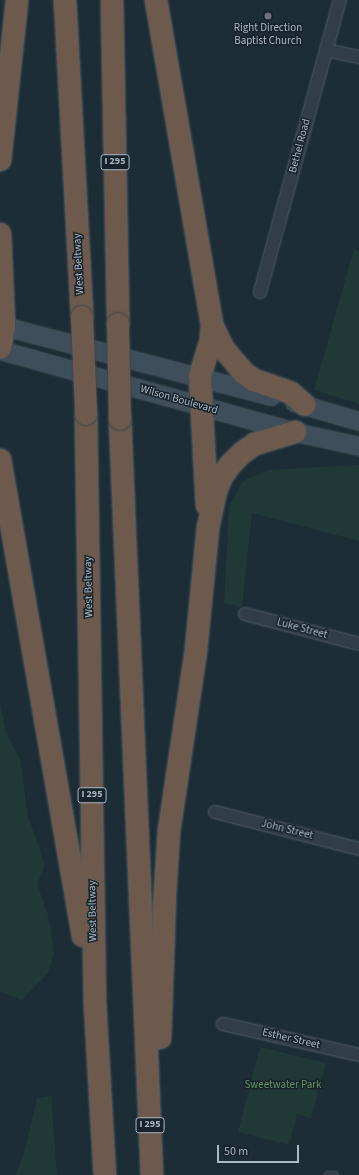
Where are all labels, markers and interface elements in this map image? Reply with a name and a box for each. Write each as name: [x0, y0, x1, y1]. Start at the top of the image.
marker: Right Direction Baptist Church: [263, 11, 273, 21]
place label: Right Direction Baptist Church: [234, 22, 302, 48]
street label: Bethel Road: [286, 117, 314, 175]
road number: I 295: [100, 154, 130, 170]
street label: West Beltway: [71, 233, 87, 295]
street label: Wilson Boulevard: [139, 383, 219, 417]
street label: West Beltway: [82, 556, 96, 618]
street label: Luke Street: [275, 616, 329, 642]
road number: I 295: [77, 787, 107, 803]
street label: John Street: [260, 817, 314, 843]
street label: West Beltway: [86, 880, 100, 942]
street label: Esther Street: [261, 1026, 321, 1052]
park label: Sweetwater Park: [244, 1078, 322, 1092]
road number: I 295: [135, 1117, 165, 1133]
scale bar: [219, 1137, 301, 1163]
text: 50 m: [224, 1143, 248, 1160]

